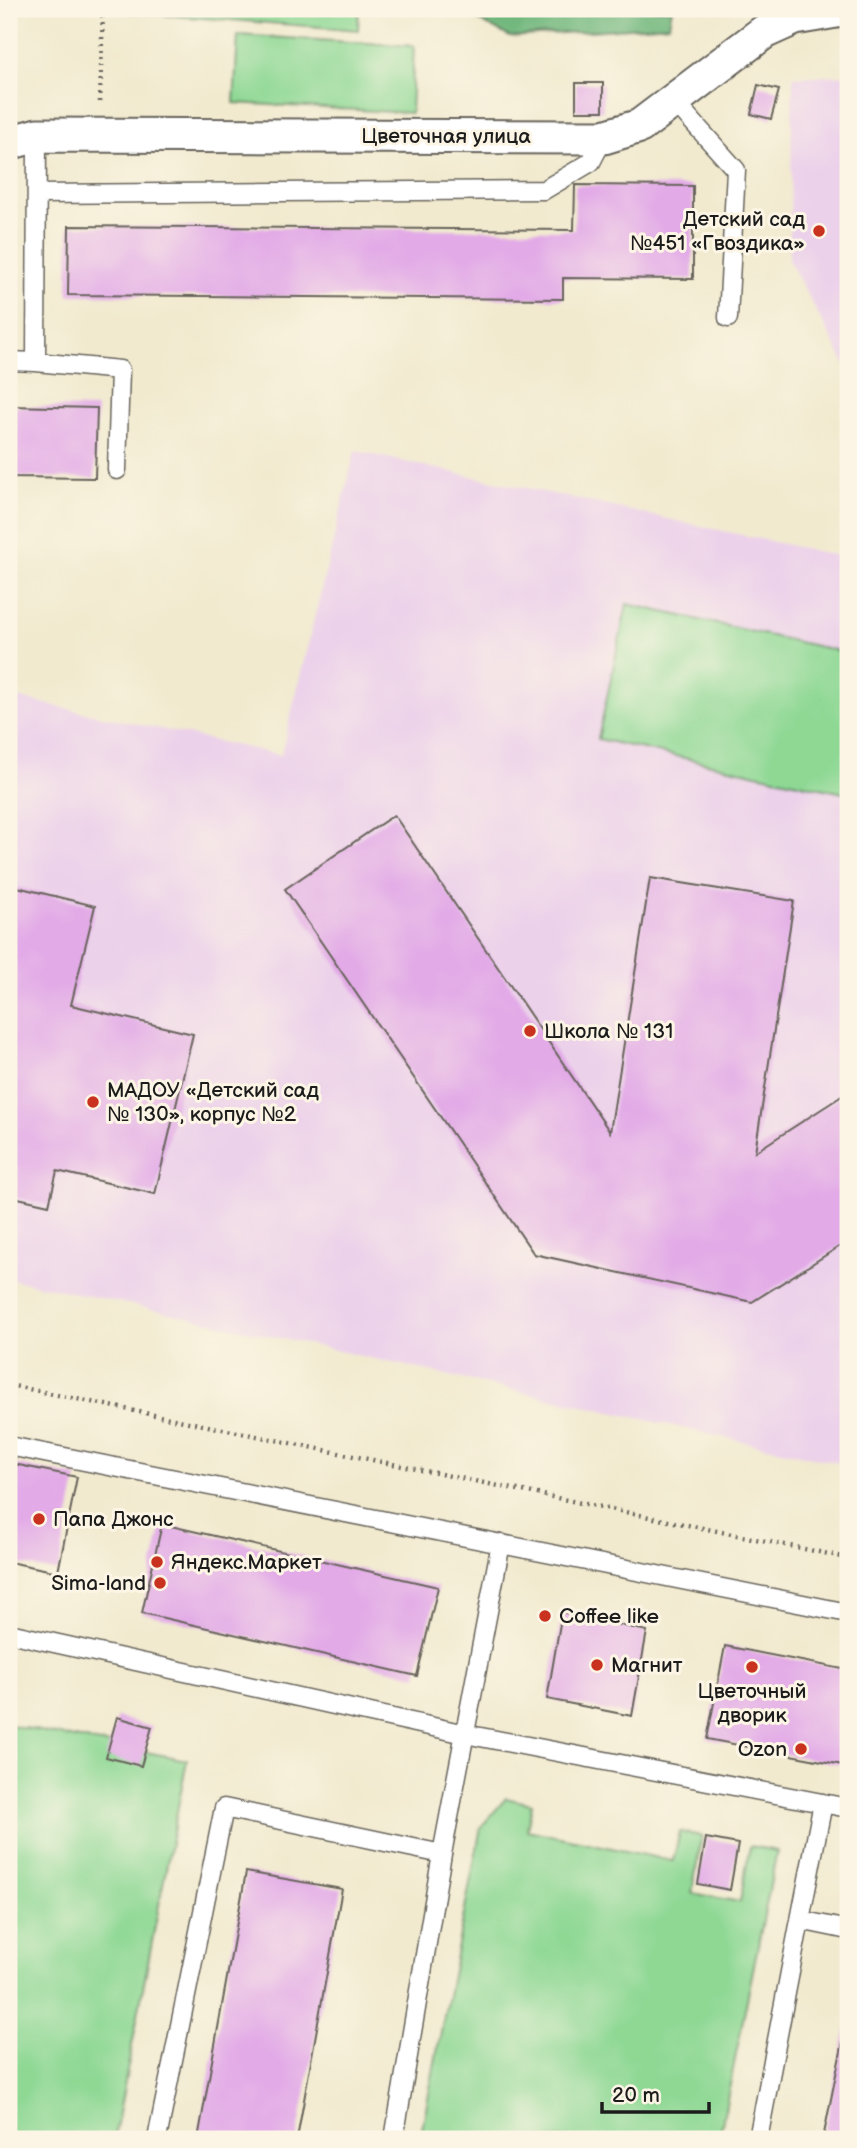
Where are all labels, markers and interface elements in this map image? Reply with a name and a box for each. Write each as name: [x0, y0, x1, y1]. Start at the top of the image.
street label: Цветочная улица: [361, 124, 531, 149]
place label: Детский сад №451 «Гвоздика»: [630, 207, 805, 256]
marker: Детский сад №451 «Гвоздика»: [811, 223, 827, 239]
place label: Школа № 131: [544, 1019, 673, 1044]
marker: Школа № 131: [522, 1023, 538, 1039]
place label: МАДОУ «Детский сад № 130», корпус №2: [107, 1078, 319, 1127]
marker: МАДОУ «Детский сад № 130», корпус №2: [85, 1094, 101, 1110]
place label: Папа Джонс: [53, 1507, 174, 1532]
marker: Папа Джонс: [31, 1511, 47, 1527]
place label: Яндекс.Маркет: [171, 1550, 322, 1575]
marker: Яндекс.Маркет: [149, 1554, 165, 1570]
place label: Sima-land: [51, 1571, 146, 1596]
marker: Sima-land: [152, 1575, 168, 1591]
place label: Coffee like: [559, 1604, 659, 1629]
marker: Coffee like: [537, 1608, 553, 1624]
place label: Магнит: [611, 1653, 683, 1678]
marker: Магнит: [589, 1657, 605, 1673]
marker: Цветочный дворик: [744, 1659, 760, 1675]
place label: Цветочный дворик: [698, 1679, 806, 1728]
place label: Ozon: [738, 1737, 787, 1762]
marker: Ozon: [793, 1741, 809, 1757]
scale bar: [602, 2071, 708, 2115]
text: 20 m: [612, 2083, 660, 2108]

